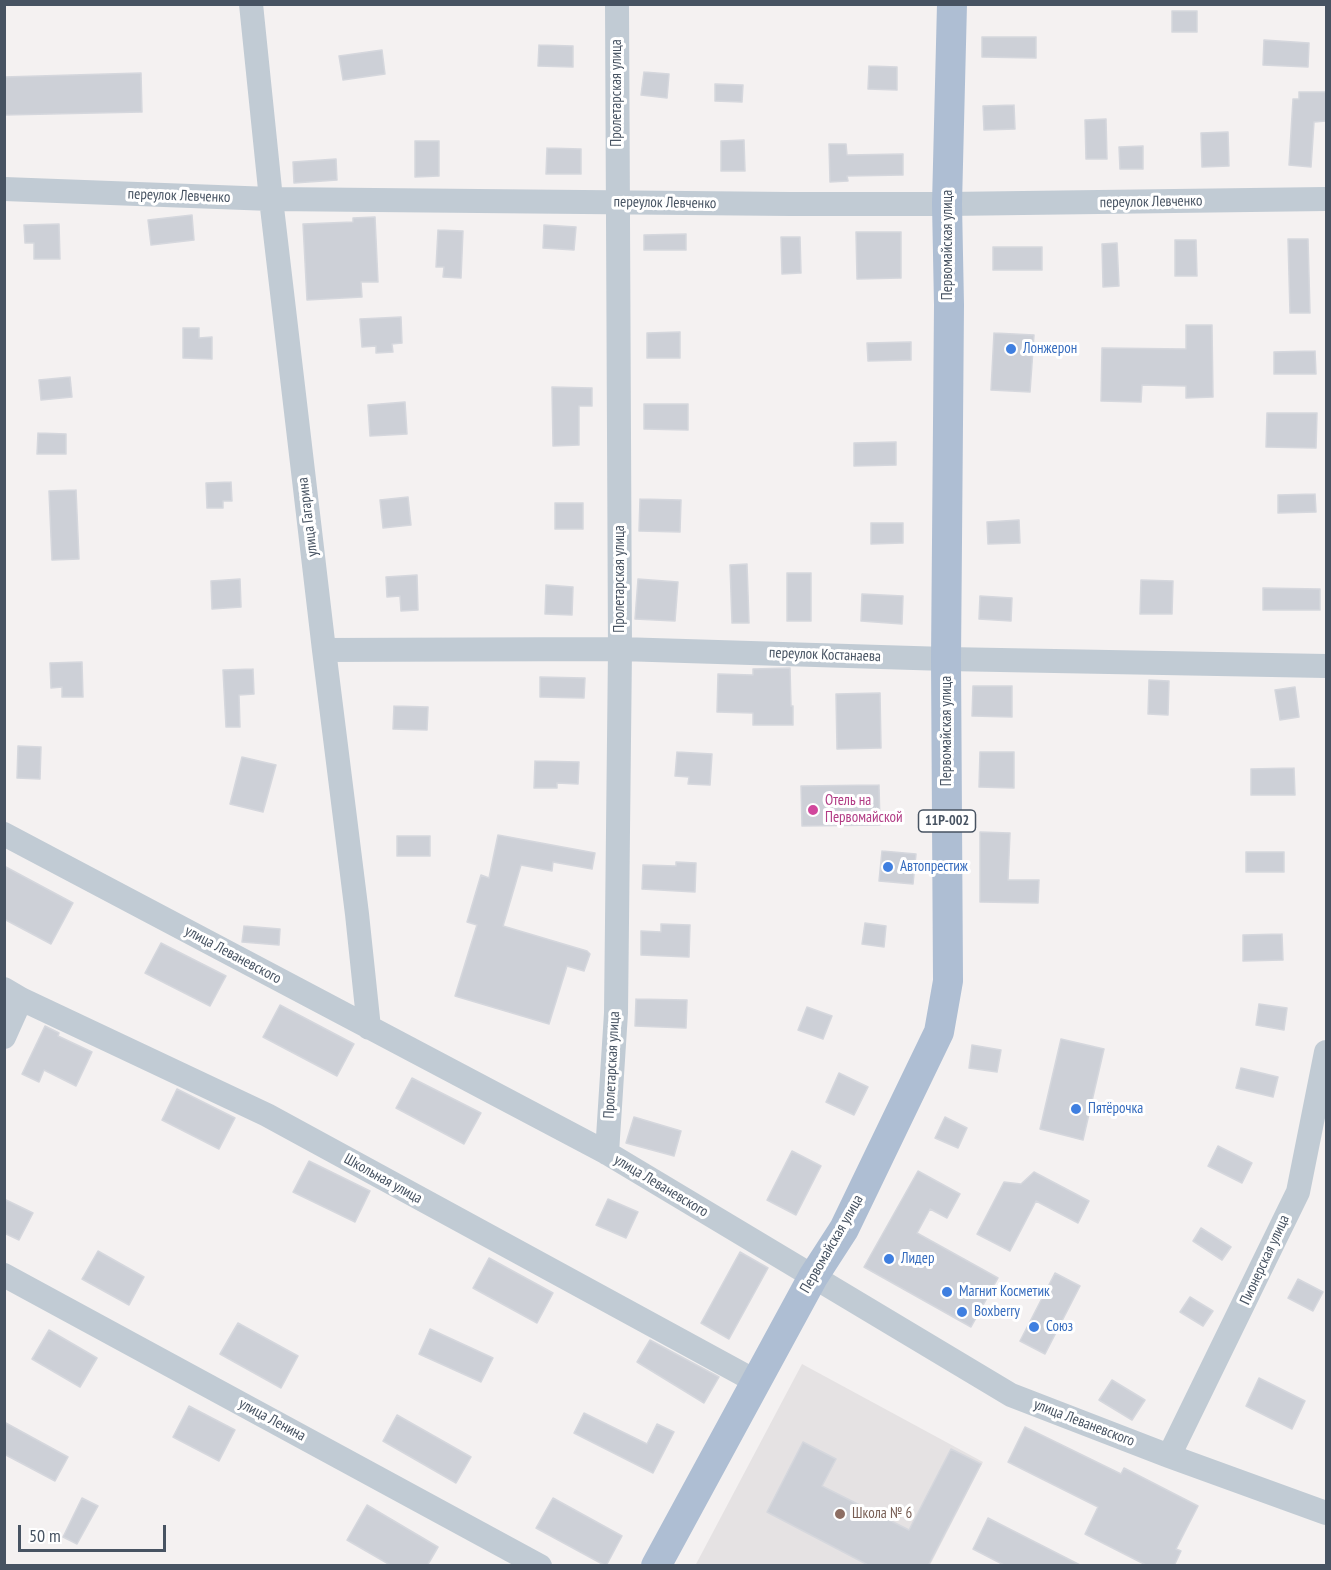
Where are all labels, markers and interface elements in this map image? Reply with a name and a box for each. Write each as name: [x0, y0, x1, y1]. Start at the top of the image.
street label: Пролетарская улица: [608, 39, 626, 147]
street label: переулок Левченко: [127, 185, 231, 207]
street label: Первомайская улица: [939, 190, 957, 300]
street label: переулок Левченко: [1099, 192, 1203, 212]
street label: переулок Левченко: [613, 193, 717, 213]
place label: Лонжерон: [1023, 340, 1077, 358]
marker: Лонжерон: [1004, 342, 1018, 356]
street label: улица Гагарина: [294, 476, 322, 558]
street label: Пролетарская улица: [611, 525, 629, 633]
street label: переулок Костанаева: [769, 644, 881, 666]
street label: Первомайская улица: [938, 676, 956, 786]
place label: Отель на Первомайской: [825, 792, 903, 827]
marker: Отель на Первомайской: [806, 803, 820, 817]
road number: 11Р-002: [918, 810, 976, 832]
place label: Автопрестиж: [900, 858, 968, 876]
marker: Автопрестиж: [881, 860, 895, 874]
street label: улица Леваневского: [182, 922, 284, 988]
street label: Пролетарская улица: [600, 1011, 624, 1119]
place label: Пятёрочка: [1088, 1100, 1143, 1118]
marker: Пятёрочка: [1069, 1102, 1083, 1116]
street label: Школьная улица: [341, 1150, 425, 1208]
street label: улица Леваневского: [611, 1151, 711, 1221]
street label: Первомайская улица: [797, 1192, 867, 1296]
street label: Пионерская улица: [1236, 1212, 1294, 1308]
place label: Лидер: [901, 1250, 934, 1268]
marker: Лидер: [882, 1252, 896, 1266]
place label: Магнит Косметик: [959, 1283, 1050, 1301]
marker: Магнит Косметик: [940, 1285, 954, 1299]
place label: Boxberry: [974, 1303, 1020, 1321]
marker: Boxberry: [955, 1305, 969, 1319]
place label: Союз: [1046, 1318, 1073, 1336]
marker: Союз: [1027, 1320, 1041, 1334]
street label: улица Ленина: [235, 1395, 309, 1445]
street label: улица Леваневского: [1031, 1395, 1137, 1451]
place label: Школа № 6: [852, 1505, 912, 1523]
marker: Школа № 6: [833, 1507, 847, 1521]
scale bar: [21, 1513, 170, 1551]
text: 50 m: [29, 1524, 61, 1547]

